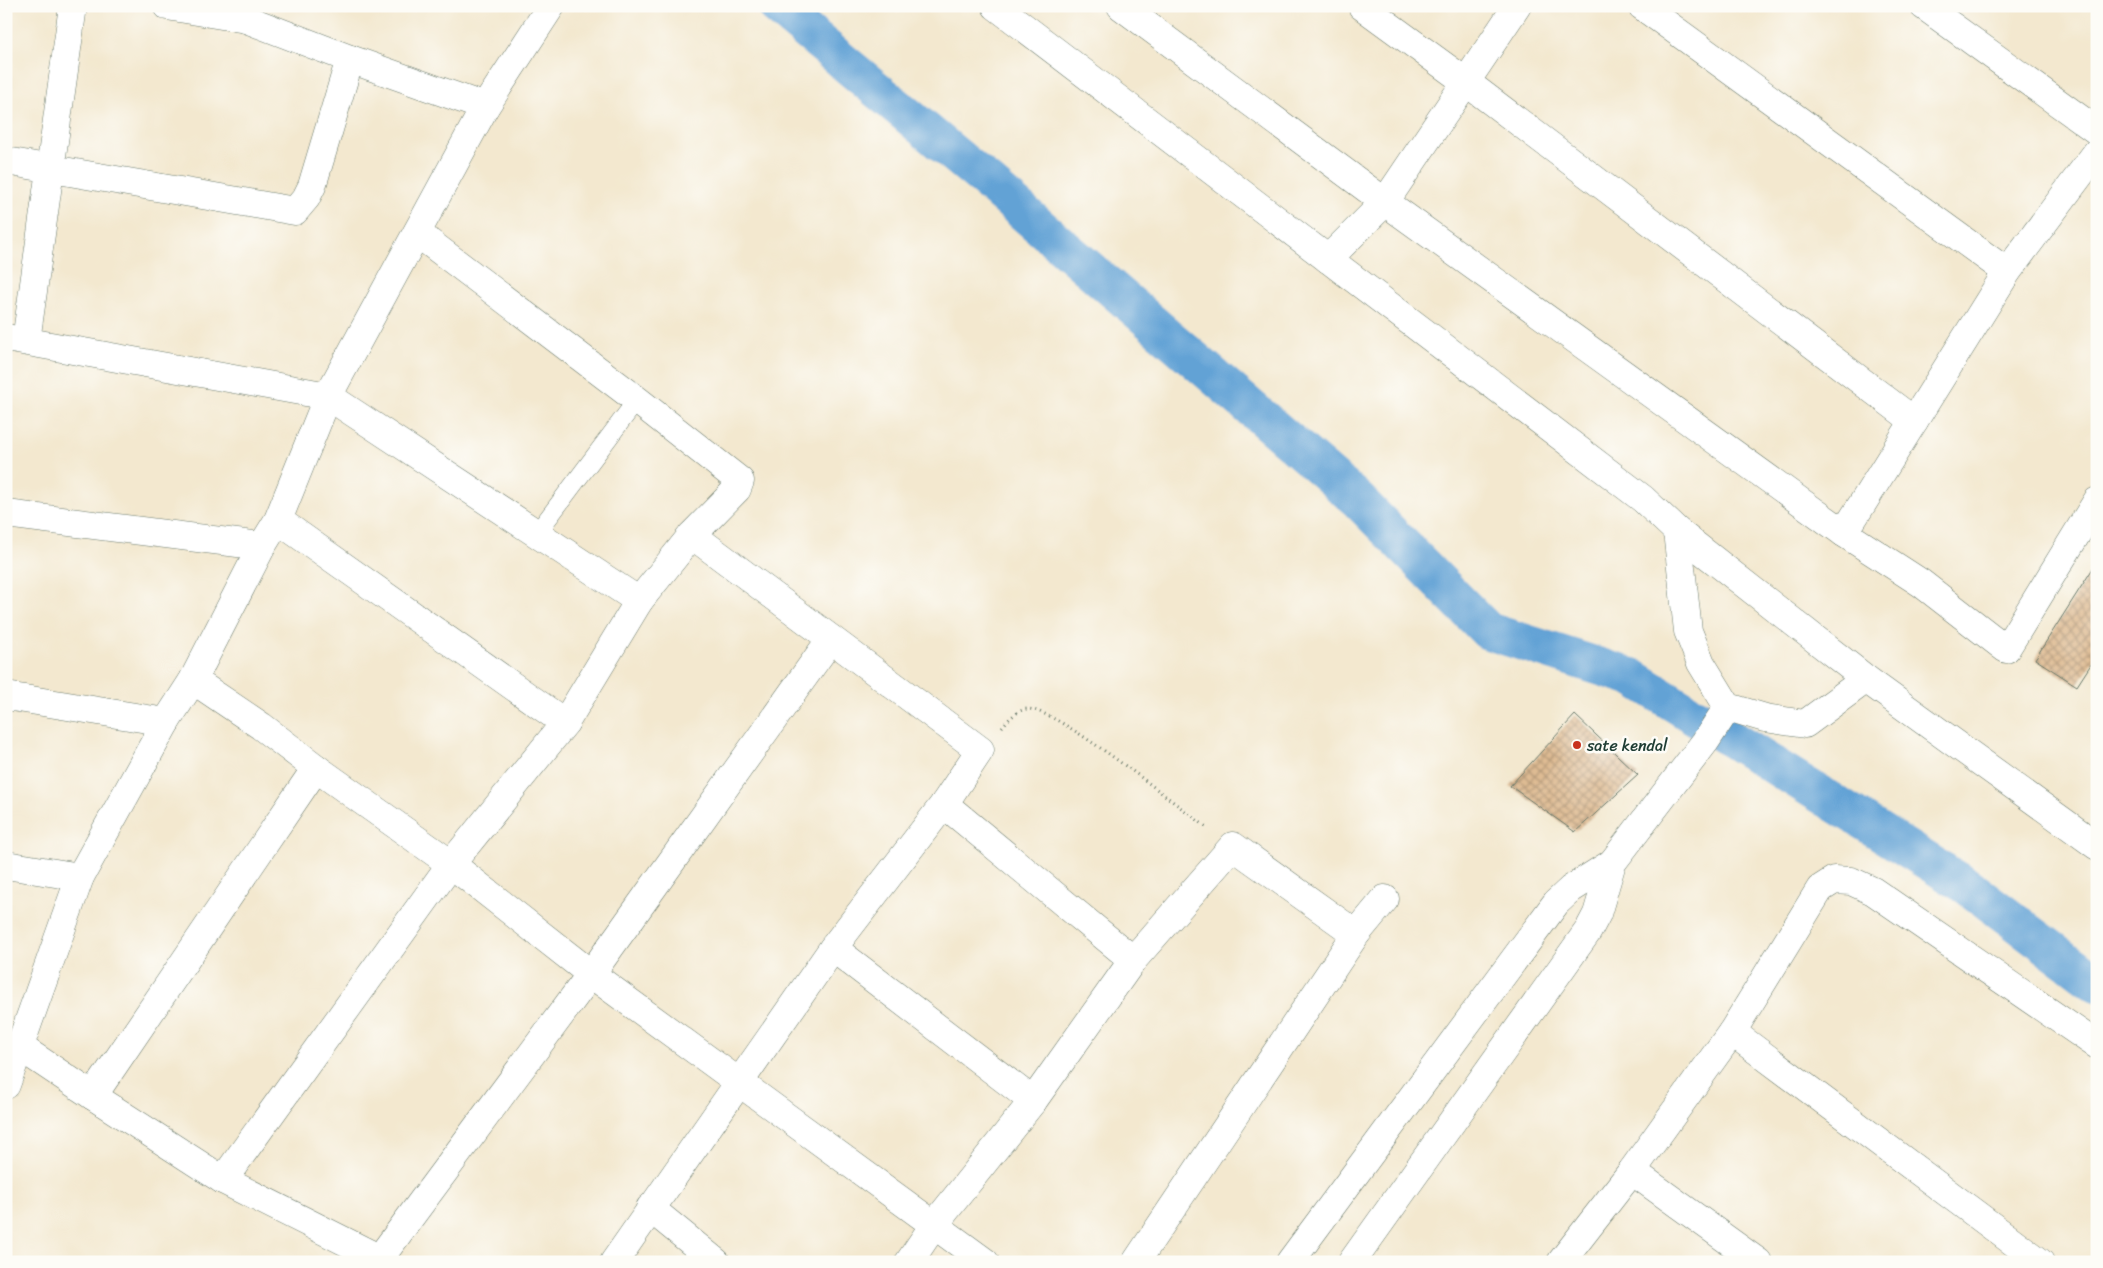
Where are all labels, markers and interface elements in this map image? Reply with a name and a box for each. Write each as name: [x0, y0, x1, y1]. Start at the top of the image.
place label: sate kendal: [1586, 731, 1668, 760]
marker: sate kendal: [1571, 739, 1583, 751]

